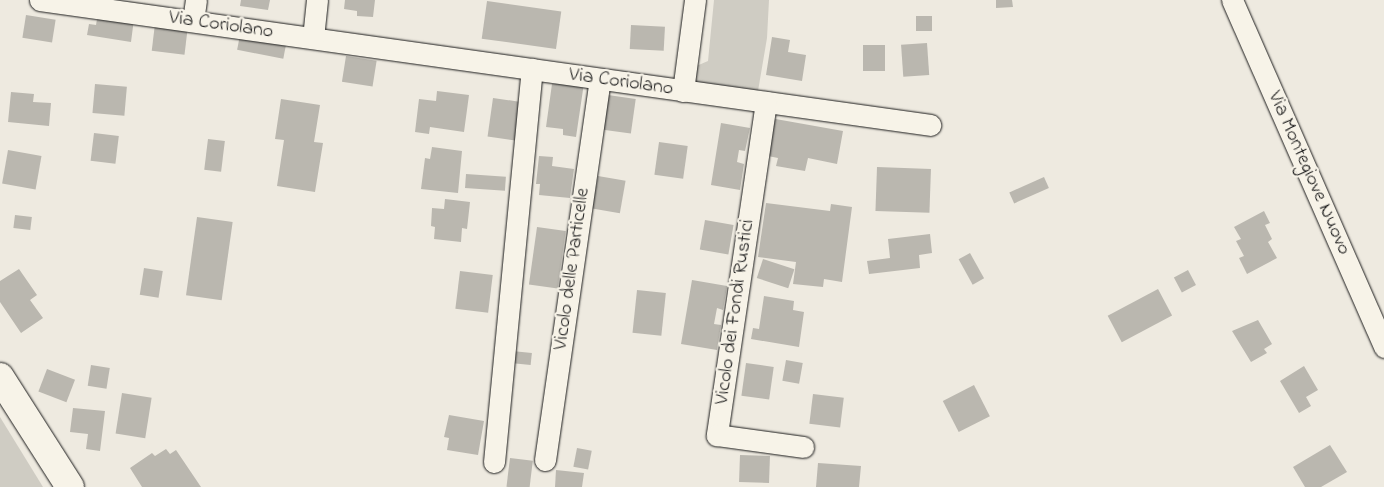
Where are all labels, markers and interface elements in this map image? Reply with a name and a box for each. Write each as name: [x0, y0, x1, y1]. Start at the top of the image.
street label: Via Coriolano: [167, 6, 275, 44]
street label: Via Coriolano: [567, 63, 675, 101]
street label: Via Montegiove Nuovo: [1262, 87, 1356, 259]
street label: Vicolo delle Particelle: [549, 186, 595, 352]
street label: Vicolo dei Fondi Rustici: [710, 218, 760, 406]

